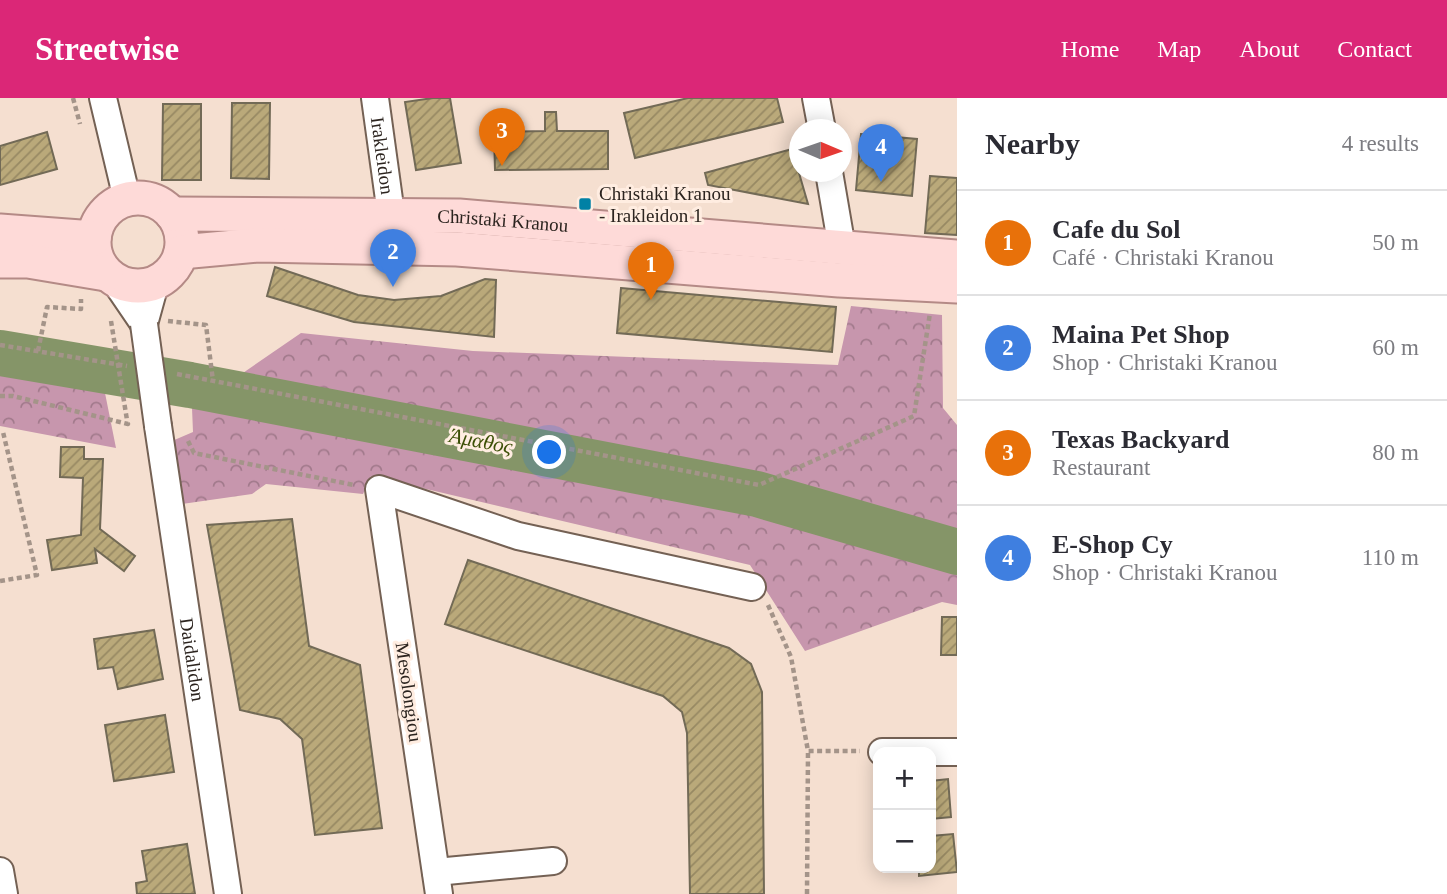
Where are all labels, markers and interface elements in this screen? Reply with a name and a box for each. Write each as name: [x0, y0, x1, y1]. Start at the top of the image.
text: Streetwise: [35, 31, 179, 67]
text: Home: [1061, 36, 1119, 62]
text: Map: [1157, 36, 1201, 62]
text: About: [1239, 36, 1299, 62]
text: Contact: [1337, 36, 1412, 62]
pin: 3: [479, 108, 525, 166]
street label: Irakleidon: [367, 115, 399, 196]
north arrow: [789, 119, 852, 182]
pin: 4: [858, 124, 904, 182]
text: Nearby: [985, 127, 1080, 160]
text: 4 results: [1342, 131, 1419, 156]
place label: Christaki Kranou - Irakleidon 1: [599, 183, 731, 226]
marker: Christaki Kranou - Irakleidon 1: [577, 196, 593, 212]
street label: Christaki Kranou: [437, 205, 570, 236]
text: Cafe du Sol: [1052, 215, 1181, 244]
pin: 2: [370, 229, 416, 287]
text: 1: [1002, 230, 1014, 255]
text: 50 m: [1372, 230, 1419, 255]
pin: 1: [628, 242, 674, 300]
text: Café · Christaki Kranou: [1052, 245, 1274, 270]
text: Maina Pet Shop: [1052, 320, 1230, 349]
text: 2: [1002, 335, 1014, 360]
text: 60 m: [1372, 335, 1419, 360]
text: Shop · Christaki Kranou: [1052, 350, 1278, 375]
water label: Άμαθος: [445, 423, 515, 459]
text: Texas Backyard: [1052, 425, 1229, 454]
your location: [532, 435, 566, 469]
text: 3: [1002, 440, 1014, 465]
text: 80 m: [1372, 440, 1419, 465]
text: Restaurant: [1052, 455, 1150, 480]
text: E-Shop Cy: [1052, 530, 1173, 559]
text: 4: [1002, 545, 1014, 570]
text: 110 m: [1362, 545, 1419, 570]
text: Shop · Christaki Kranou: [1052, 560, 1278, 585]
street label: Daidalidon: [176, 616, 210, 703]
street label: Mesolongiou: [392, 641, 426, 744]
map controls: [873, 747, 936, 873]
button: +: [873, 747, 936, 810]
button: −: [873, 810, 936, 873]

